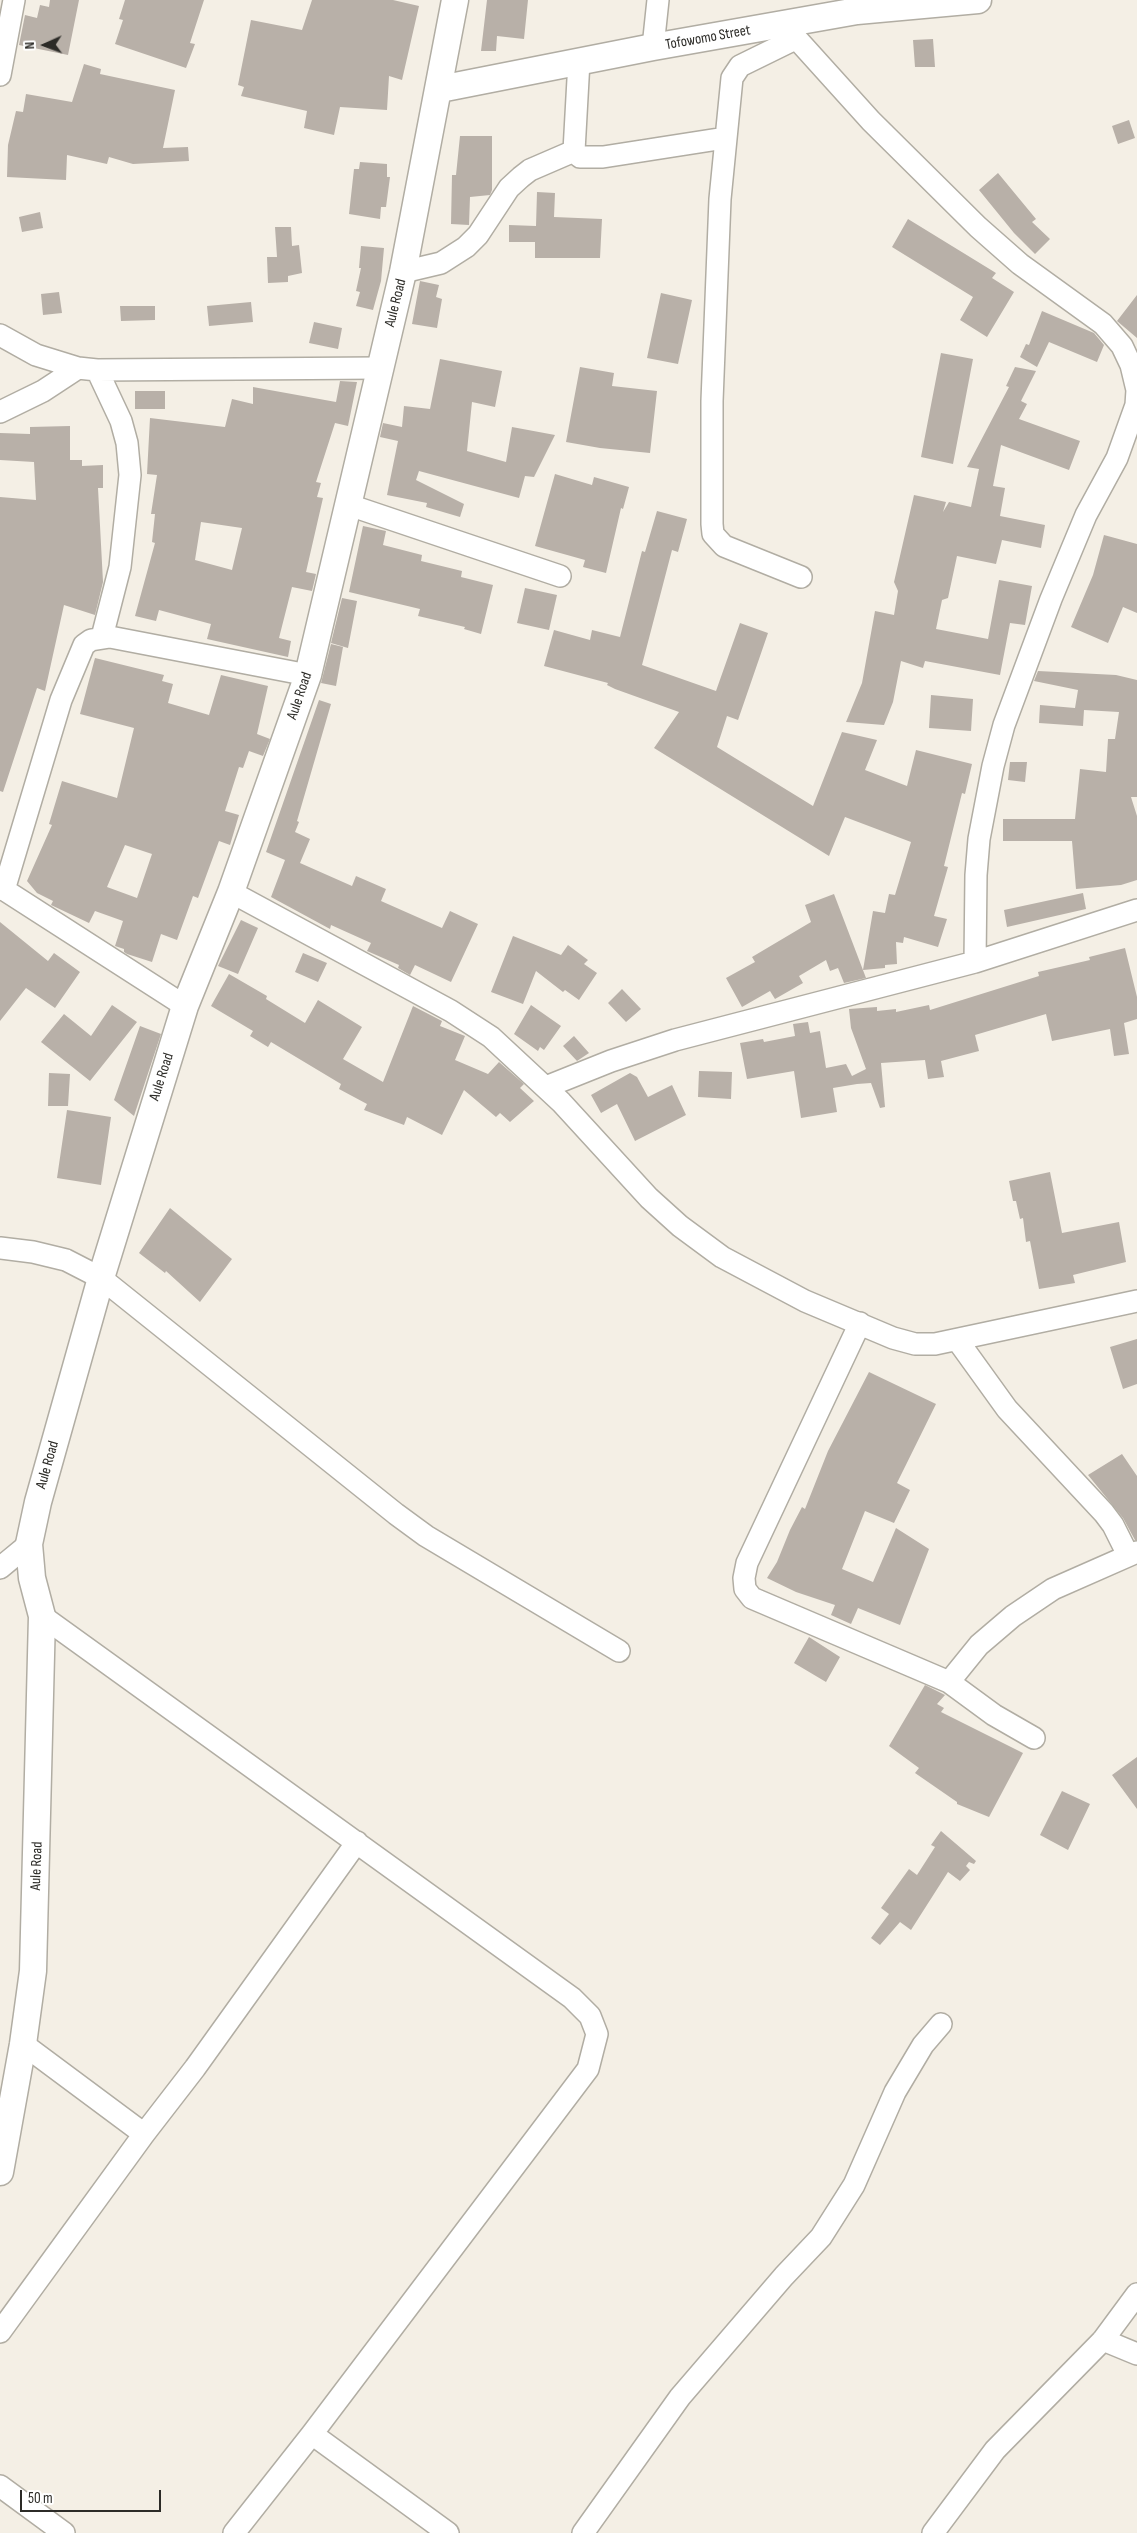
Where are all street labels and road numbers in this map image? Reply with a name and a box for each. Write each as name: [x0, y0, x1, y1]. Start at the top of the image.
street label: Tofowomo Street: [664, 22, 752, 54]
street label: Aule Road: [381, 277, 411, 329]
street label: Aule Road: [284, 670, 316, 722]
street label: Aule Road: [146, 1051, 178, 1103]
street label: Aule Road: [33, 1439, 63, 1491]
street label: Aule Road: [27, 1841, 47, 1891]

